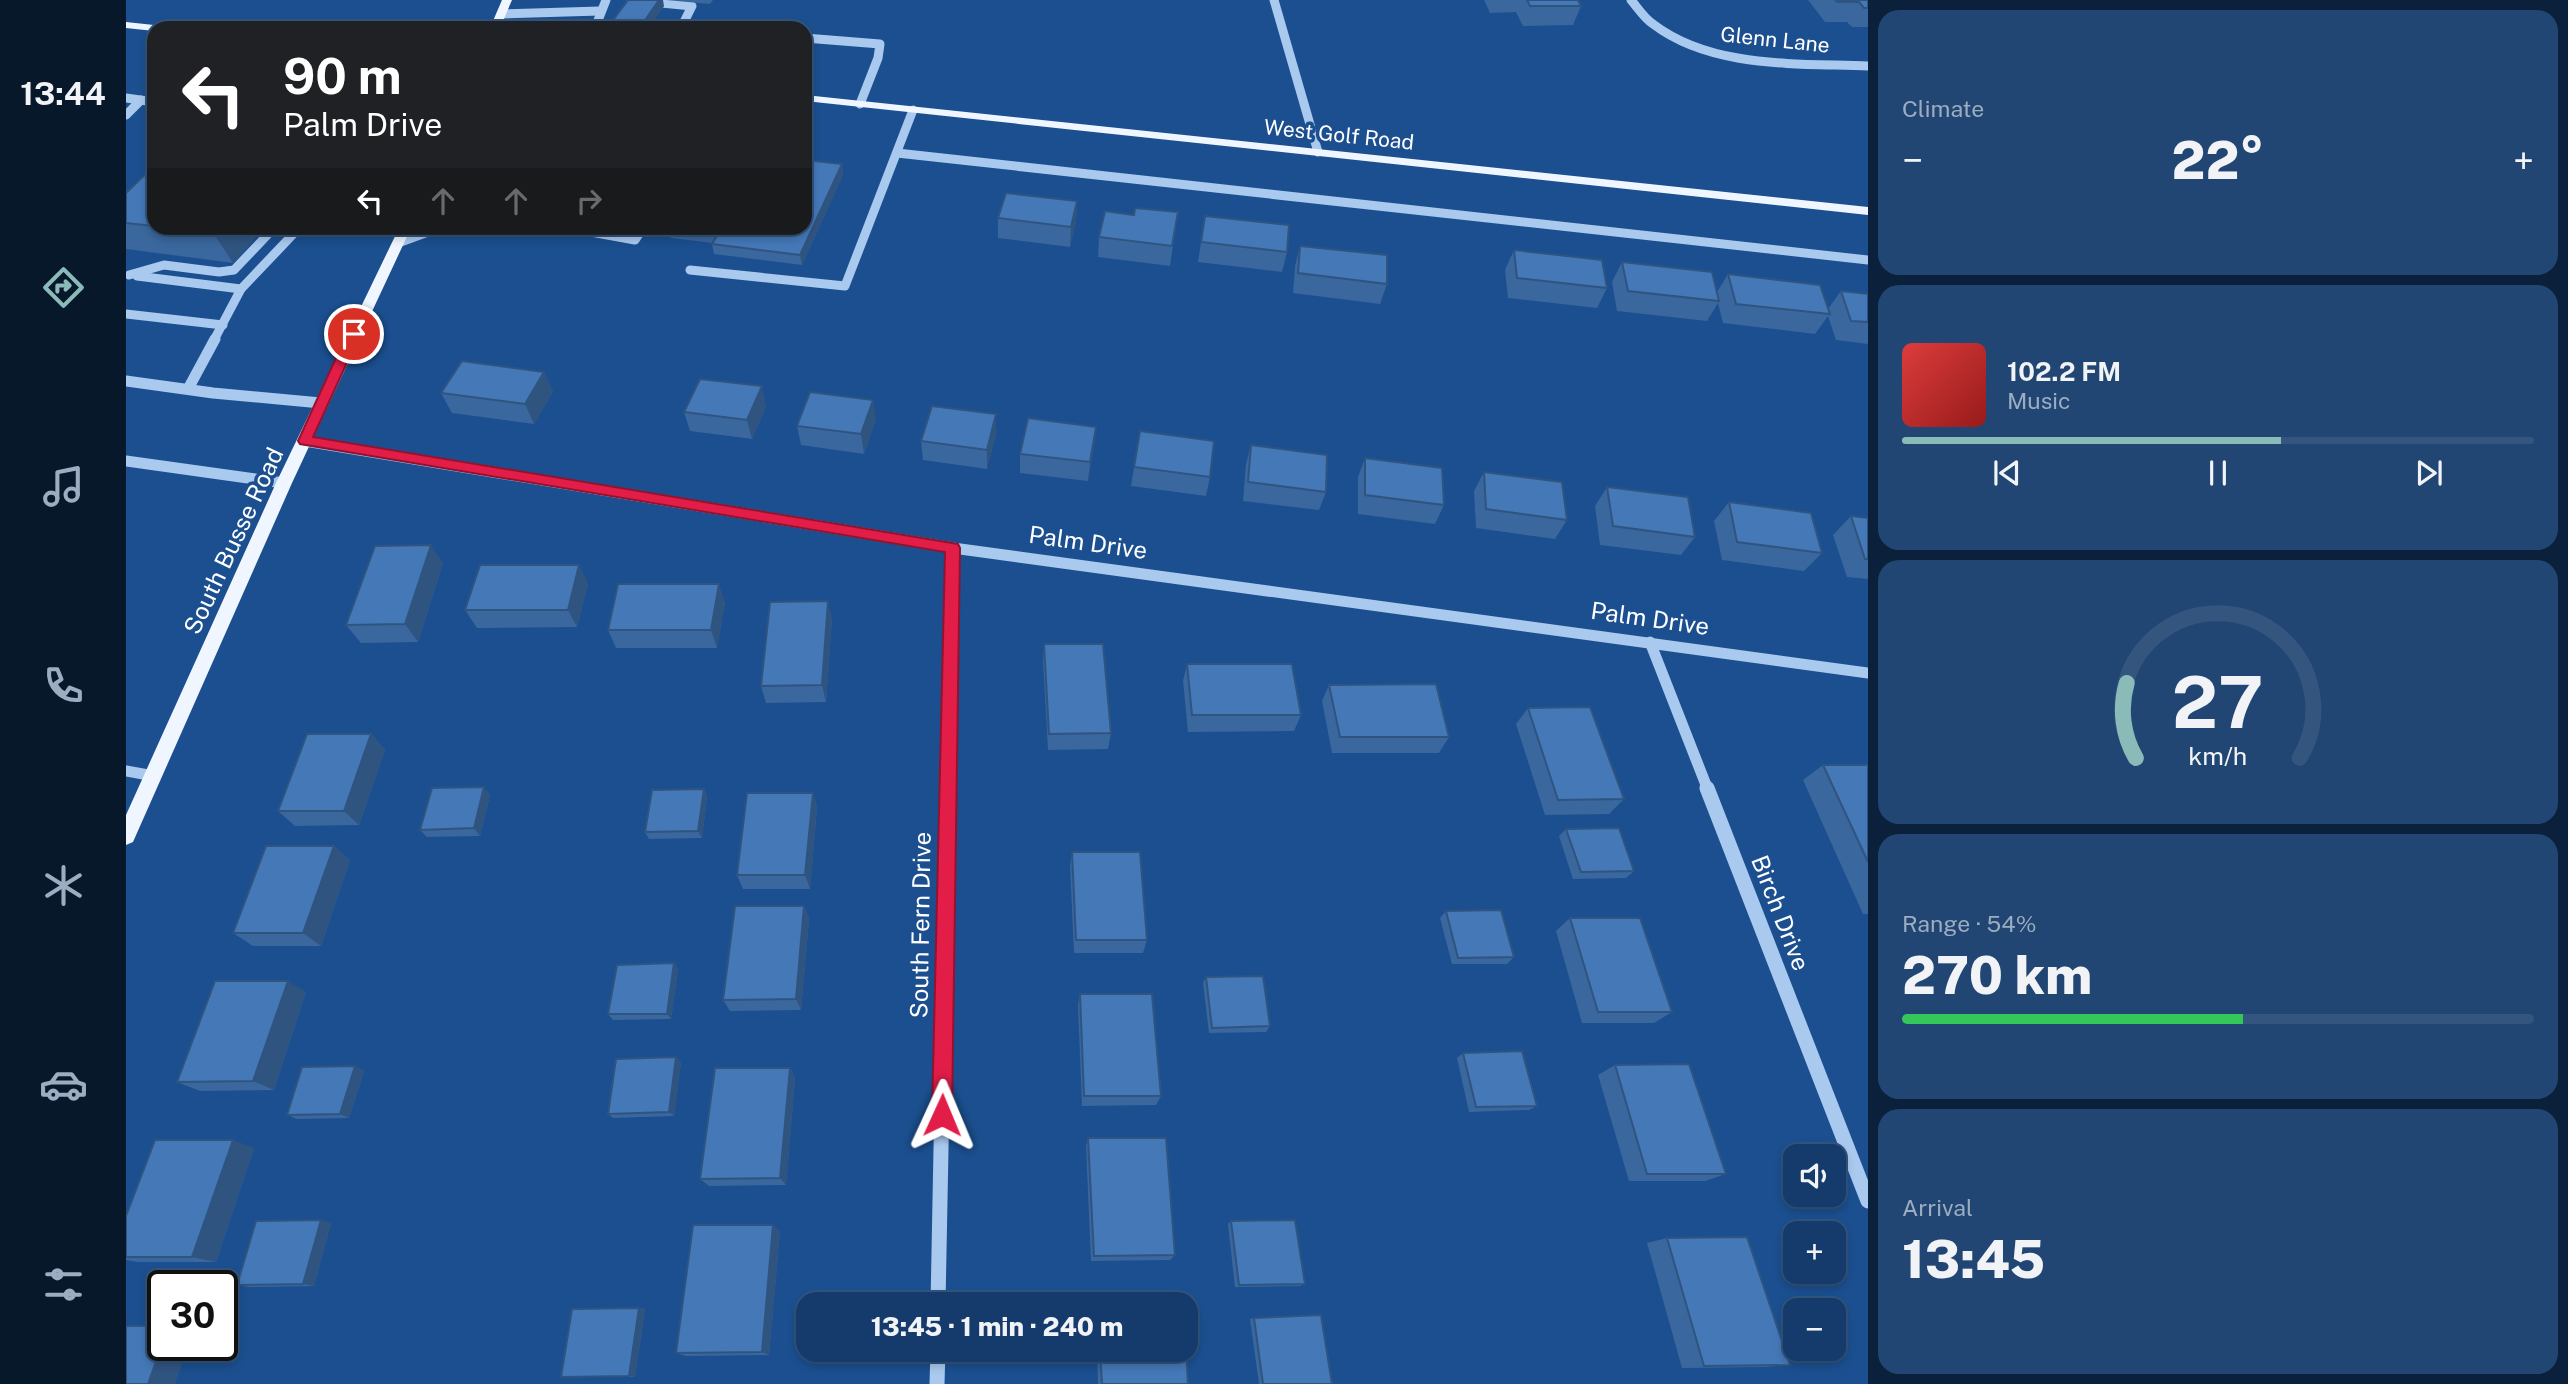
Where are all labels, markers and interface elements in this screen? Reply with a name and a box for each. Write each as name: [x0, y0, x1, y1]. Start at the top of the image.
street label: Glenn Lane: [1719, 21, 1831, 58]
text: 90 m: [283, 47, 402, 105]
icon: left: [168, 49, 259, 140]
text: 13:44: [20, 75, 106, 112]
text: Climate: [1902, 95, 1984, 122]
text: Palm Drive: [283, 106, 442, 143]
street label: West Golf Road: [1263, 114, 1415, 155]
text: 22°: [2172, 130, 2264, 191]
text: −: [1902, 138, 1923, 183]
text: +: [2513, 138, 2534, 183]
icon: left: [351, 182, 389, 220]
icon: ahead: [424, 182, 462, 220]
icon: ahead: [497, 182, 535, 220]
icon: right: [570, 182, 608, 220]
icon: directions: [39, 263, 88, 312]
pin: [324, 304, 384, 364]
icon: arrive: [335, 315, 373, 353]
text: 102.2 FM: [2007, 356, 2121, 387]
text: Music: [2007, 387, 2071, 414]
street label: South Busse Road: [178, 443, 289, 638]
icon: previous: [1988, 454, 2026, 492]
icon: pause: [2199, 454, 2237, 492]
icon: next: [2410, 454, 2448, 492]
icon: music: [39, 462, 88, 511]
street label: Palm Drive: [1027, 520, 1149, 564]
street label: Palm Drive: [1589, 596, 1711, 640]
text: 27: [2172, 659, 2264, 744]
icon: phone: [39, 661, 88, 710]
text: km/h: [2189, 741, 2247, 771]
street label: South Fern Drive: [904, 831, 936, 1018]
street label: Birch Drive: [1746, 851, 1816, 974]
icon: climate: [39, 861, 88, 910]
text: Range · 54%: [1902, 910, 2036, 937]
text: 270 km: [1902, 945, 2092, 1006]
icon: car: [39, 1060, 88, 1109]
position arrow: [905, 1078, 979, 1152]
map controls: [1783, 1144, 1846, 1361]
button: sound: [1783, 1144, 1846, 1207]
text: Arrival: [1902, 1194, 1973, 1221]
button: +: [1783, 1221, 1846, 1284]
text: 13:45: [1902, 1229, 2045, 1290]
icon: filters: [39, 1260, 88, 1309]
speed limit sign: 30: [147, 1270, 238, 1361]
button: −: [1783, 1298, 1846, 1361]
text: 13:45 · 1 min · 240 m: [871, 1311, 1123, 1342]

